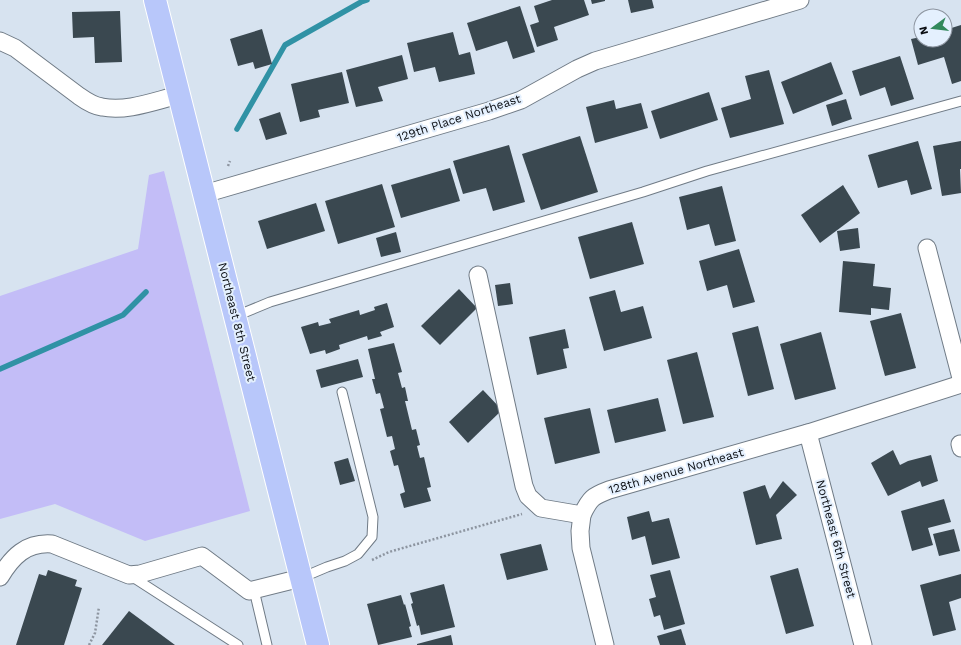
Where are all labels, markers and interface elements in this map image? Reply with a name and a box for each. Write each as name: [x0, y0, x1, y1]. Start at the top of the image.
north arrow: [913, 8, 953, 48]
text: N: [916, 25, 931, 36]
street label: 129th Place Northeast: [395, 91, 523, 145]
street label: Northeast 8th Street: [215, 261, 259, 383]
street label: 128th Avenue Northeast: [607, 445, 745, 497]
street label: Northeast 6th Street: [813, 478, 859, 600]

